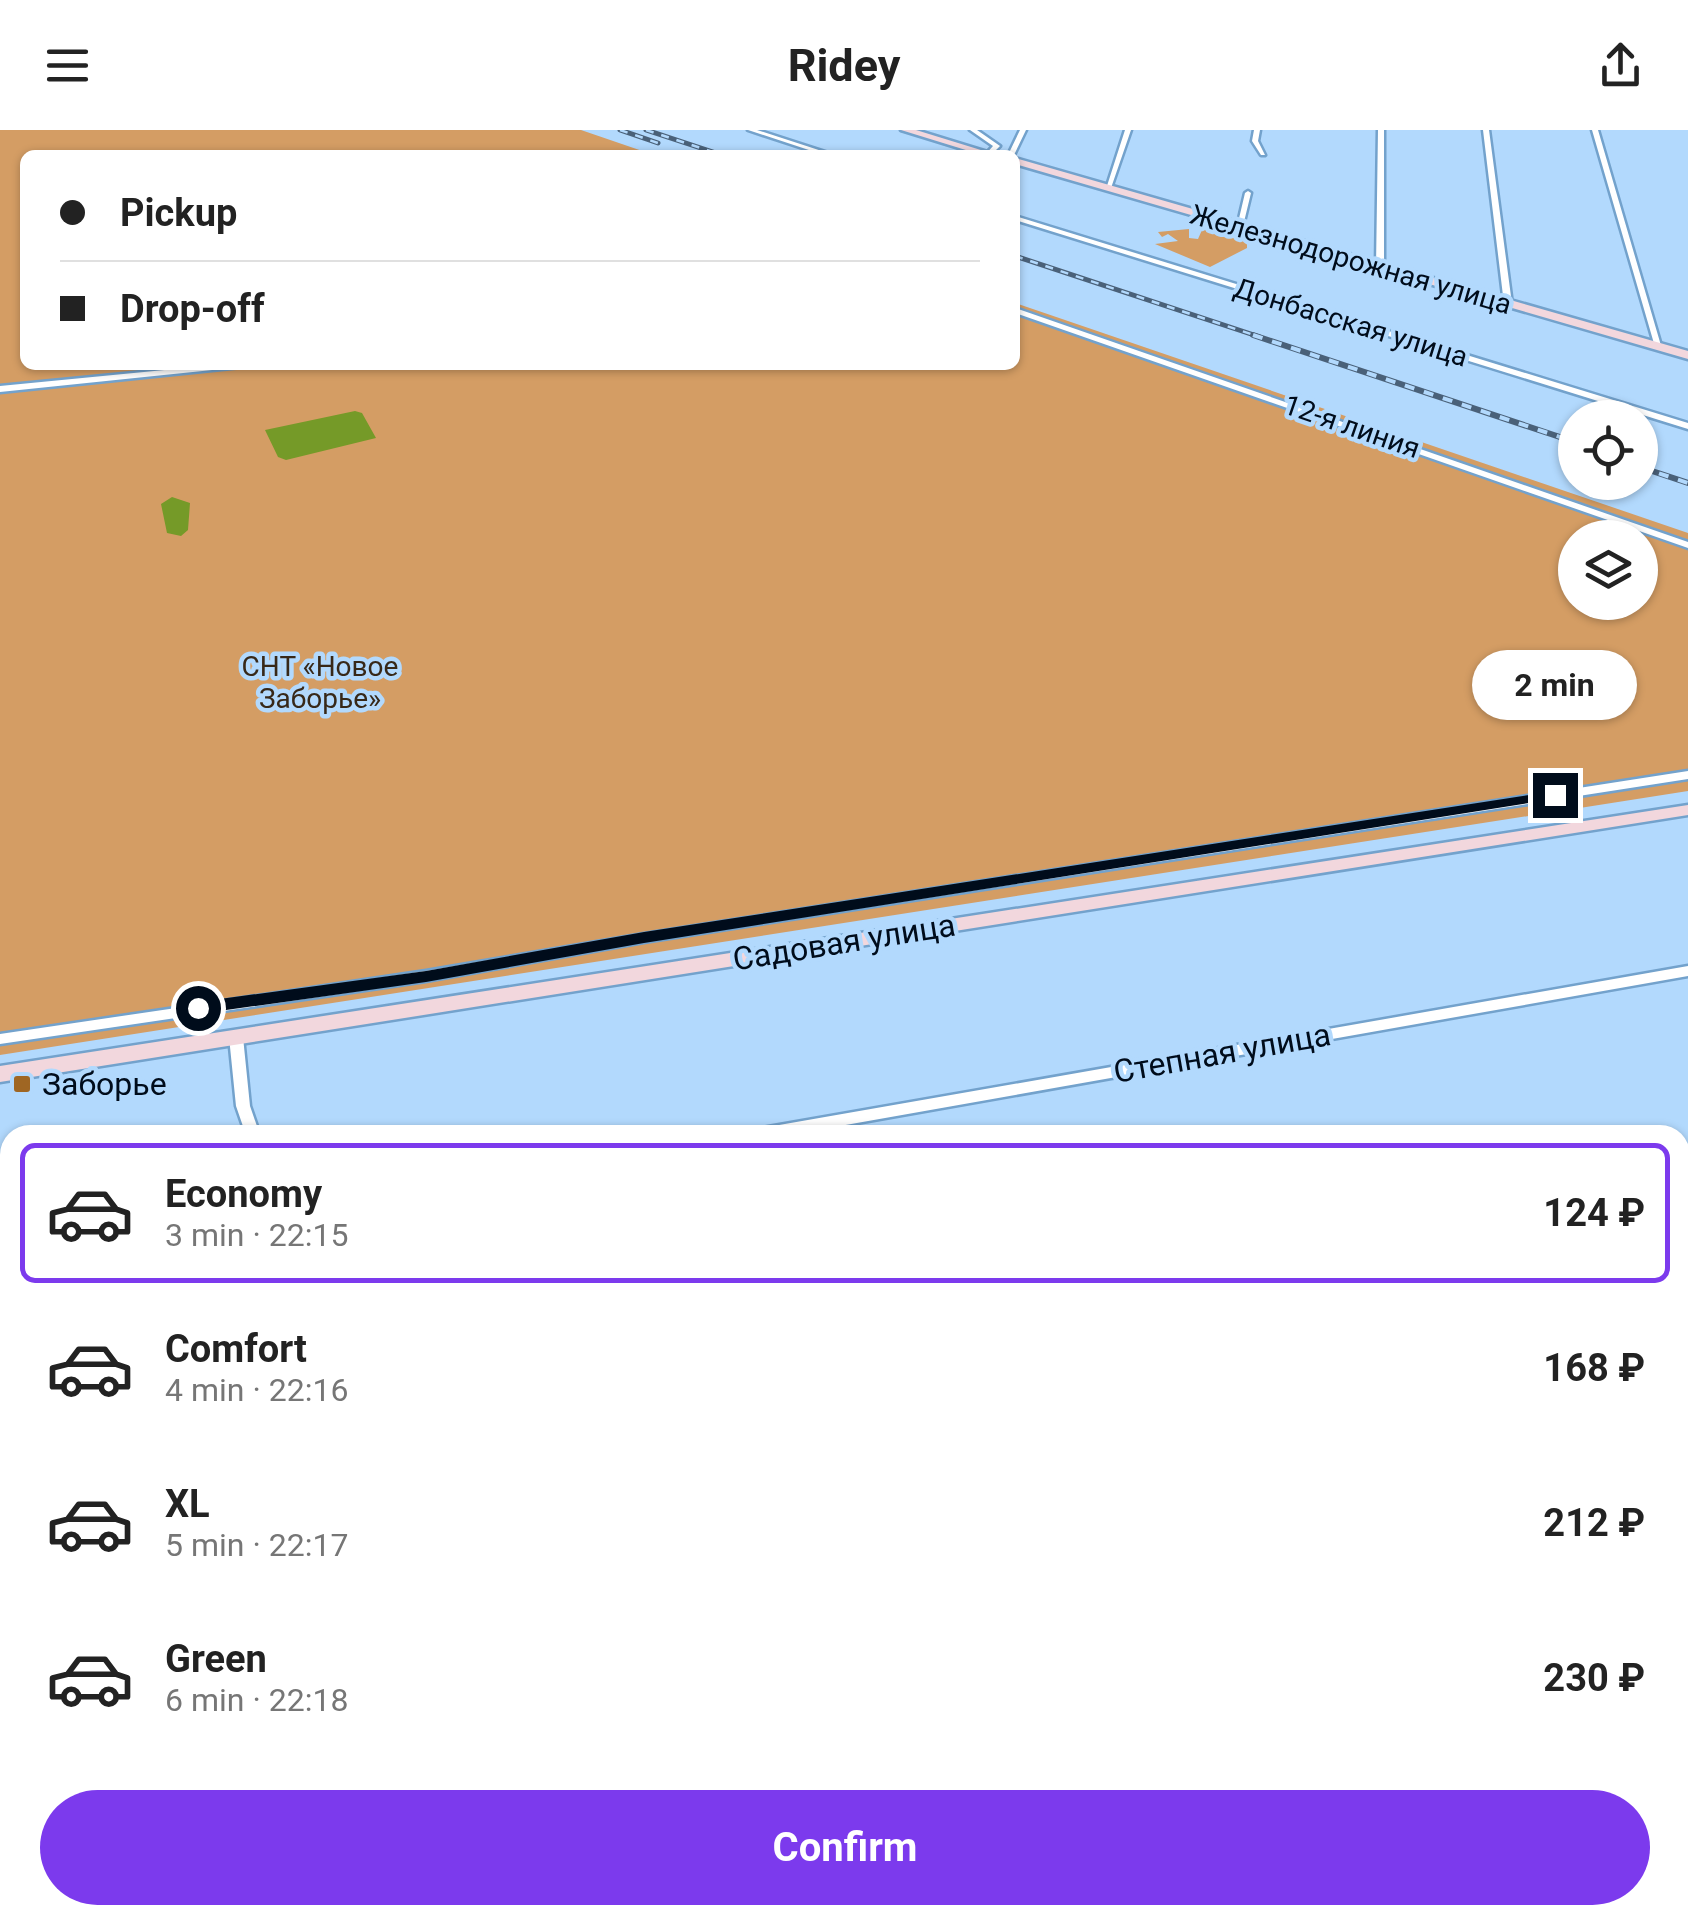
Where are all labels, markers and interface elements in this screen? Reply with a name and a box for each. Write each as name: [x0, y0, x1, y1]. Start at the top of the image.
icon: menu: [40, 38, 95, 93]
icon: share: [1593, 38, 1648, 93]
text: Ridey: [788, 39, 900, 92]
text: Pickup: [120, 191, 237, 235]
street label: Железнодорожная улица: [1186, 198, 1515, 321]
street label: Донбасская улица: [1230, 271, 1472, 374]
text: Drop-off: [120, 287, 265, 331]
street label: 12-я линия: [1280, 388, 1424, 465]
map controls: [1558, 400, 1658, 620]
button: locate: [1558, 400, 1658, 500]
button: layers: [1558, 520, 1658, 620]
park label: СНТ «Новое Заборье»: [242, 650, 398, 715]
callout: 2 min: [1472, 650, 1638, 720]
text: 2 min: [1514, 666, 1595, 704]
route end: [1533, 773, 1578, 818]
street label: Садовая улица: [730, 906, 958, 978]
route start: [176, 986, 221, 1031]
street label: Степная улица: [1111, 1015, 1333, 1091]
place label: Заборье: [42, 1065, 167, 1103]
marker: Заборье: [11, 1073, 33, 1095]
icon: car: [45, 1168, 135, 1258]
text: Economy: [165, 1172, 322, 1216]
text: 124 ₽: [1543, 1191, 1645, 1235]
text: 3 min · 22:15: [165, 1216, 348, 1254]
icon: car: [45, 1323, 135, 1413]
text: Comfort: [165, 1327, 307, 1371]
text: 168 ₽: [1543, 1346, 1645, 1390]
text: 4 min · 22:16: [165, 1371, 348, 1409]
icon: car: [45, 1478, 135, 1568]
text: XL: [165, 1482, 210, 1526]
text: 212 ₽: [1543, 1501, 1645, 1545]
text: 5 min · 22:17: [165, 1526, 348, 1564]
icon: car: [45, 1633, 135, 1723]
text: Green: [165, 1637, 267, 1681]
text: 230 ₽: [1543, 1656, 1645, 1700]
text: 6 min · 22:18: [165, 1681, 348, 1719]
button: Confirm: [40, 1790, 1650, 1905]

